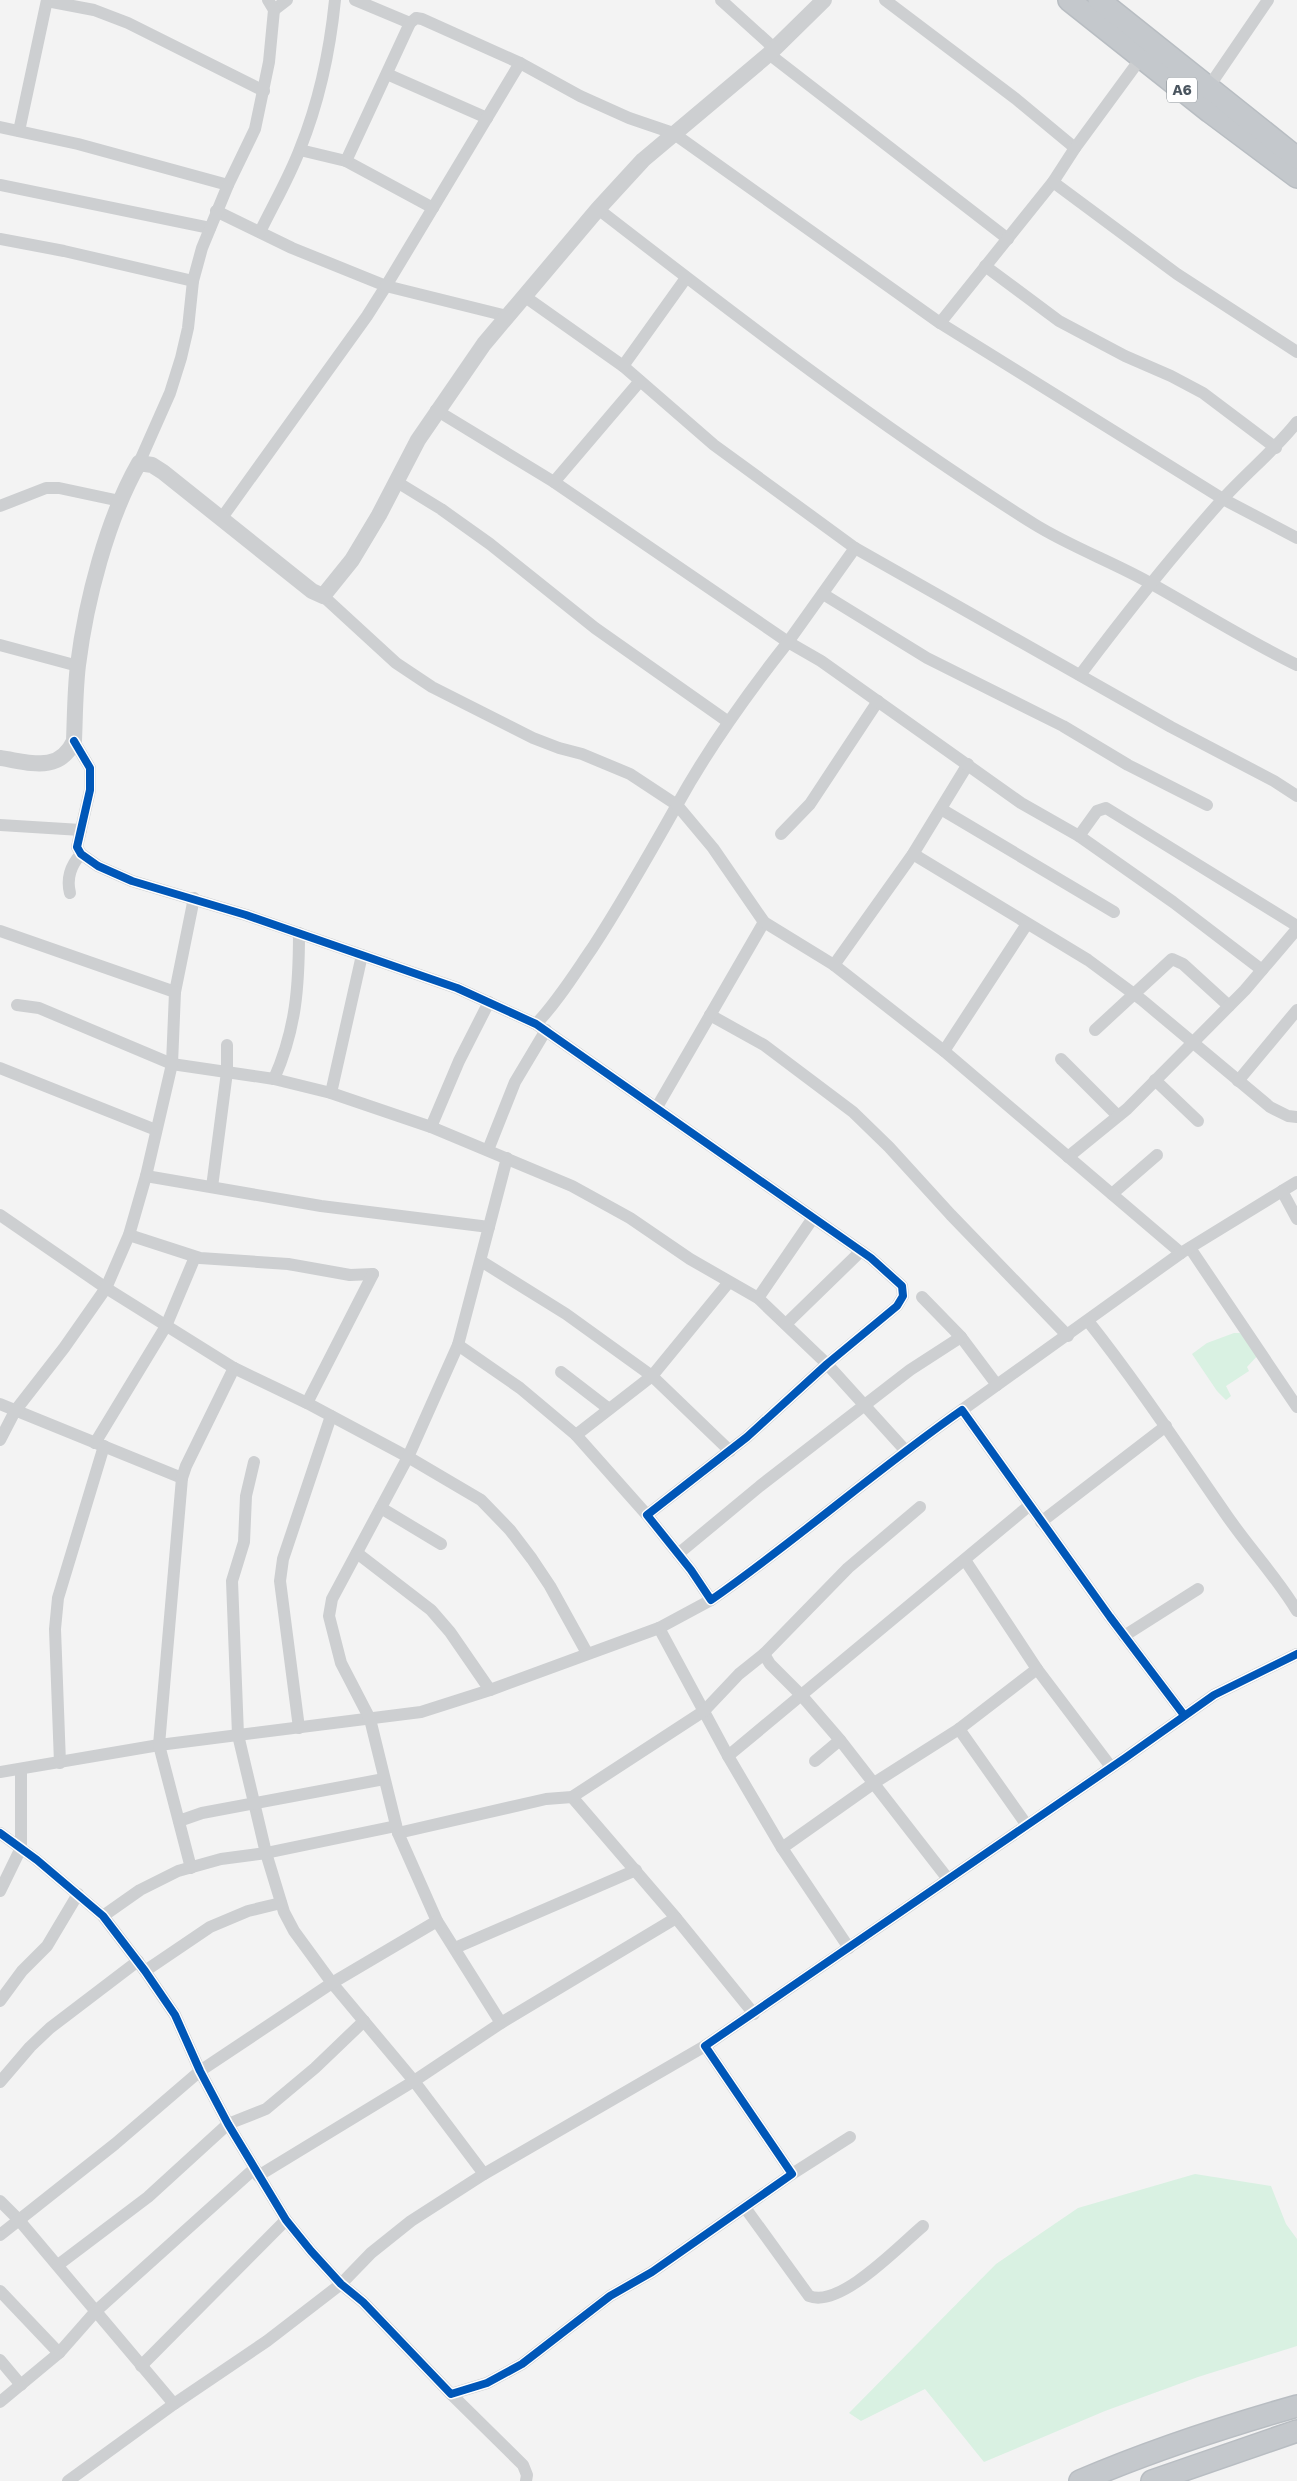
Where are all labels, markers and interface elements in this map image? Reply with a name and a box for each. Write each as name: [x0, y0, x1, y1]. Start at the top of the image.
road number: A6: [1167, 78, 1197, 102]

